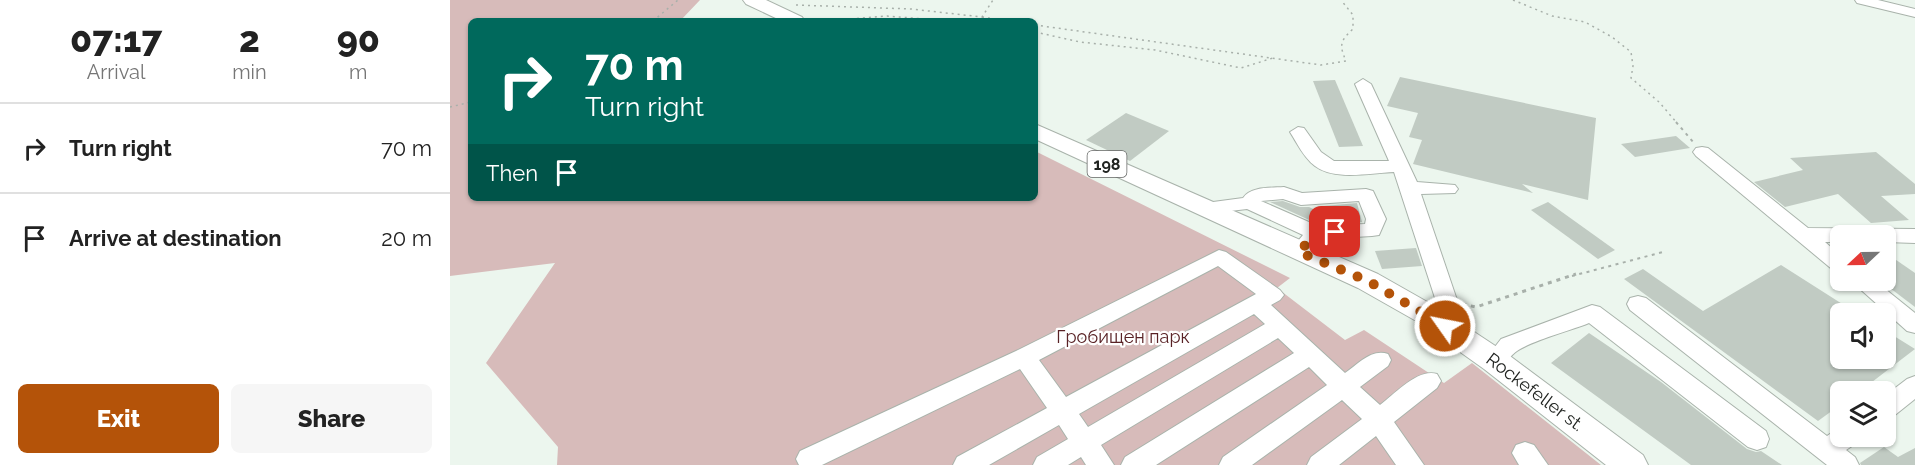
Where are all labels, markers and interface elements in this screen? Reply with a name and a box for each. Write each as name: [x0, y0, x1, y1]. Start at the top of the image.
text: 07:17: [70, 18, 162, 60]
text: 2: [239, 18, 260, 60]
text: 90: [337, 18, 380, 60]
text: 70 m: [585, 41, 684, 90]
icon: right: [486, 42, 564, 120]
text: Arrival: [87, 60, 145, 84]
text: min: [232, 60, 267, 84]
text: m: [349, 60, 367, 84]
text: Turn right: [585, 91, 704, 122]
icon: right: [18, 132, 51, 165]
text: Turn right: [69, 135, 172, 161]
text: 70 m: [381, 135, 432, 161]
road number: 198: [1088, 151, 1126, 177]
icon: arrive: [550, 156, 583, 189]
text: Then: [486, 160, 538, 186]
pin: [1309, 206, 1360, 257]
icon: arrive: [1318, 215, 1351, 248]
icon: arrive: [18, 222, 51, 255]
text: Arrive at destination: [69, 225, 282, 251]
text: 20 m: [381, 225, 432, 251]
north arrow: [1830, 225, 1896, 291]
map controls: [1830, 225, 1896, 447]
position arrow: [1413, 294, 1477, 358]
button: sound: [1830, 303, 1896, 369]
park label: Гробищен парк: [1056, 326, 1190, 347]
street label: Rockefeller st.: [1482, 348, 1588, 435]
button: layers: [1830, 381, 1896, 447]
button: Exit: [18, 384, 219, 453]
button: Share: [231, 384, 432, 453]

